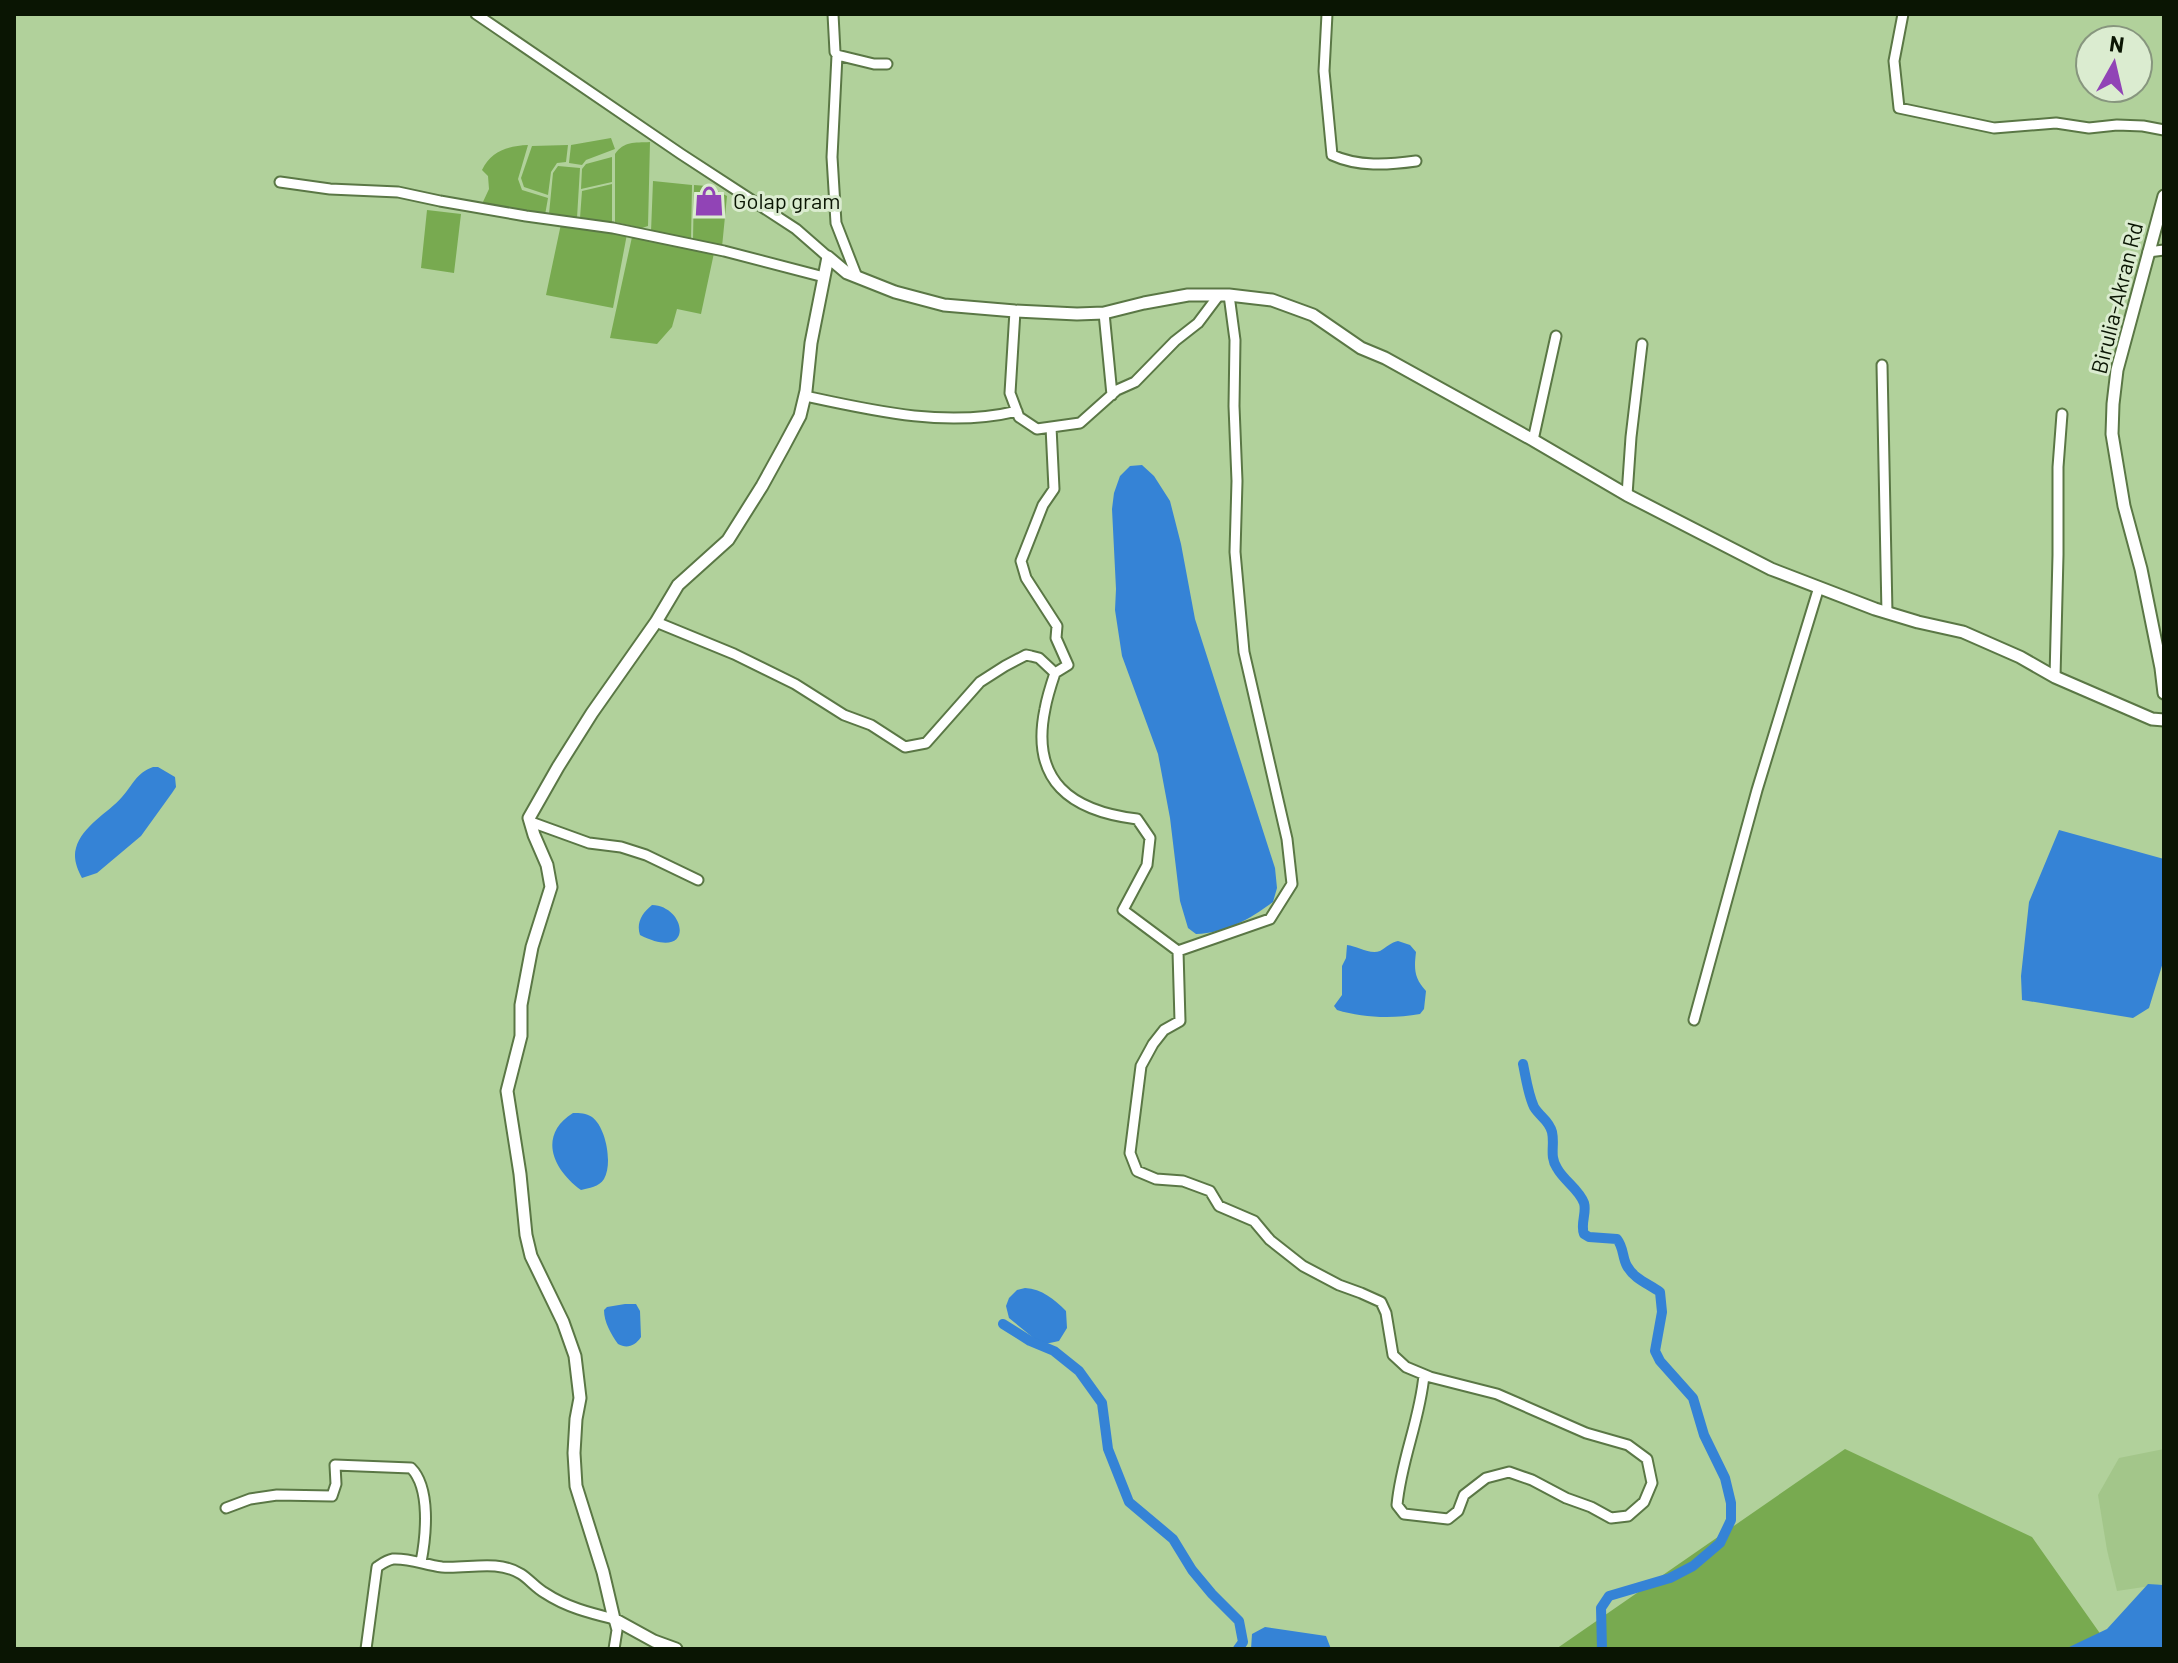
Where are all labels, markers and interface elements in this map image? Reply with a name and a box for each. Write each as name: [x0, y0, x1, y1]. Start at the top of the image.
north arrow: [2074, 24, 2154, 104]
text: N: [2108, 29, 2126, 57]
shop icon: Golap gram: [692, 184, 726, 218]
place label: Golap gram: [733, 187, 840, 213]
street label: Birulia-Akran Rd: [2085, 219, 2147, 376]

